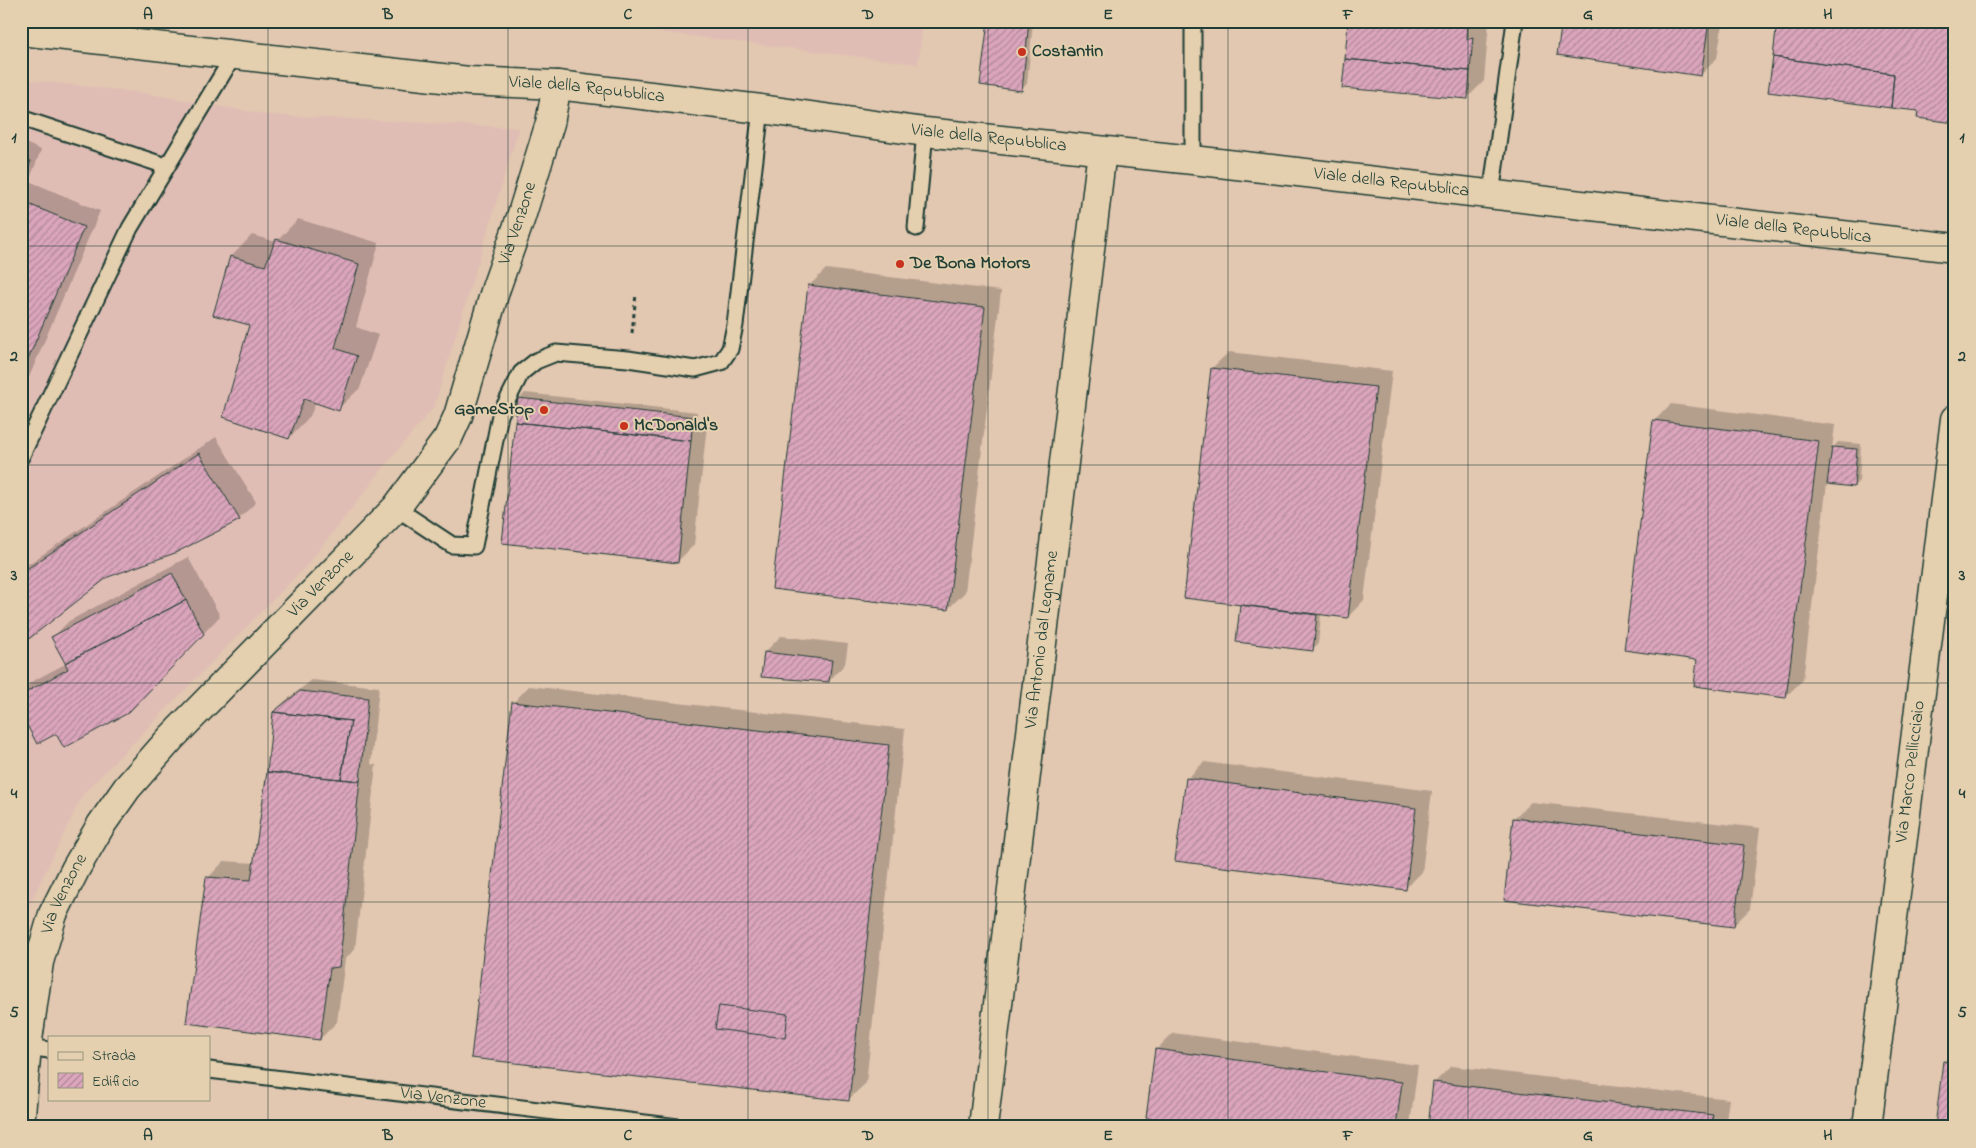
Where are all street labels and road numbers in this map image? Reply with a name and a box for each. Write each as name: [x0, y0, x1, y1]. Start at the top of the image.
street label: Viale della Repubblica: [507, 70, 666, 111]
street label: Viale della Repubblica: [908, 117, 1068, 160]
street label: Viale della Repubblica: [1311, 161, 1471, 205]
street label: Via Venzone: [492, 178, 544, 270]
street label: Viale della Repubblica: [1713, 207, 1873, 251]
street label: Via Venzone: [281, 544, 361, 625]
street label: Via Antonio dal Legname: [1019, 548, 1066, 731]
street label: Via Marco Pellicciaio: [1889, 699, 1933, 845]
street label: Via Venzone: [35, 848, 95, 938]
street label: Via Venzone: [398, 1080, 489, 1117]

